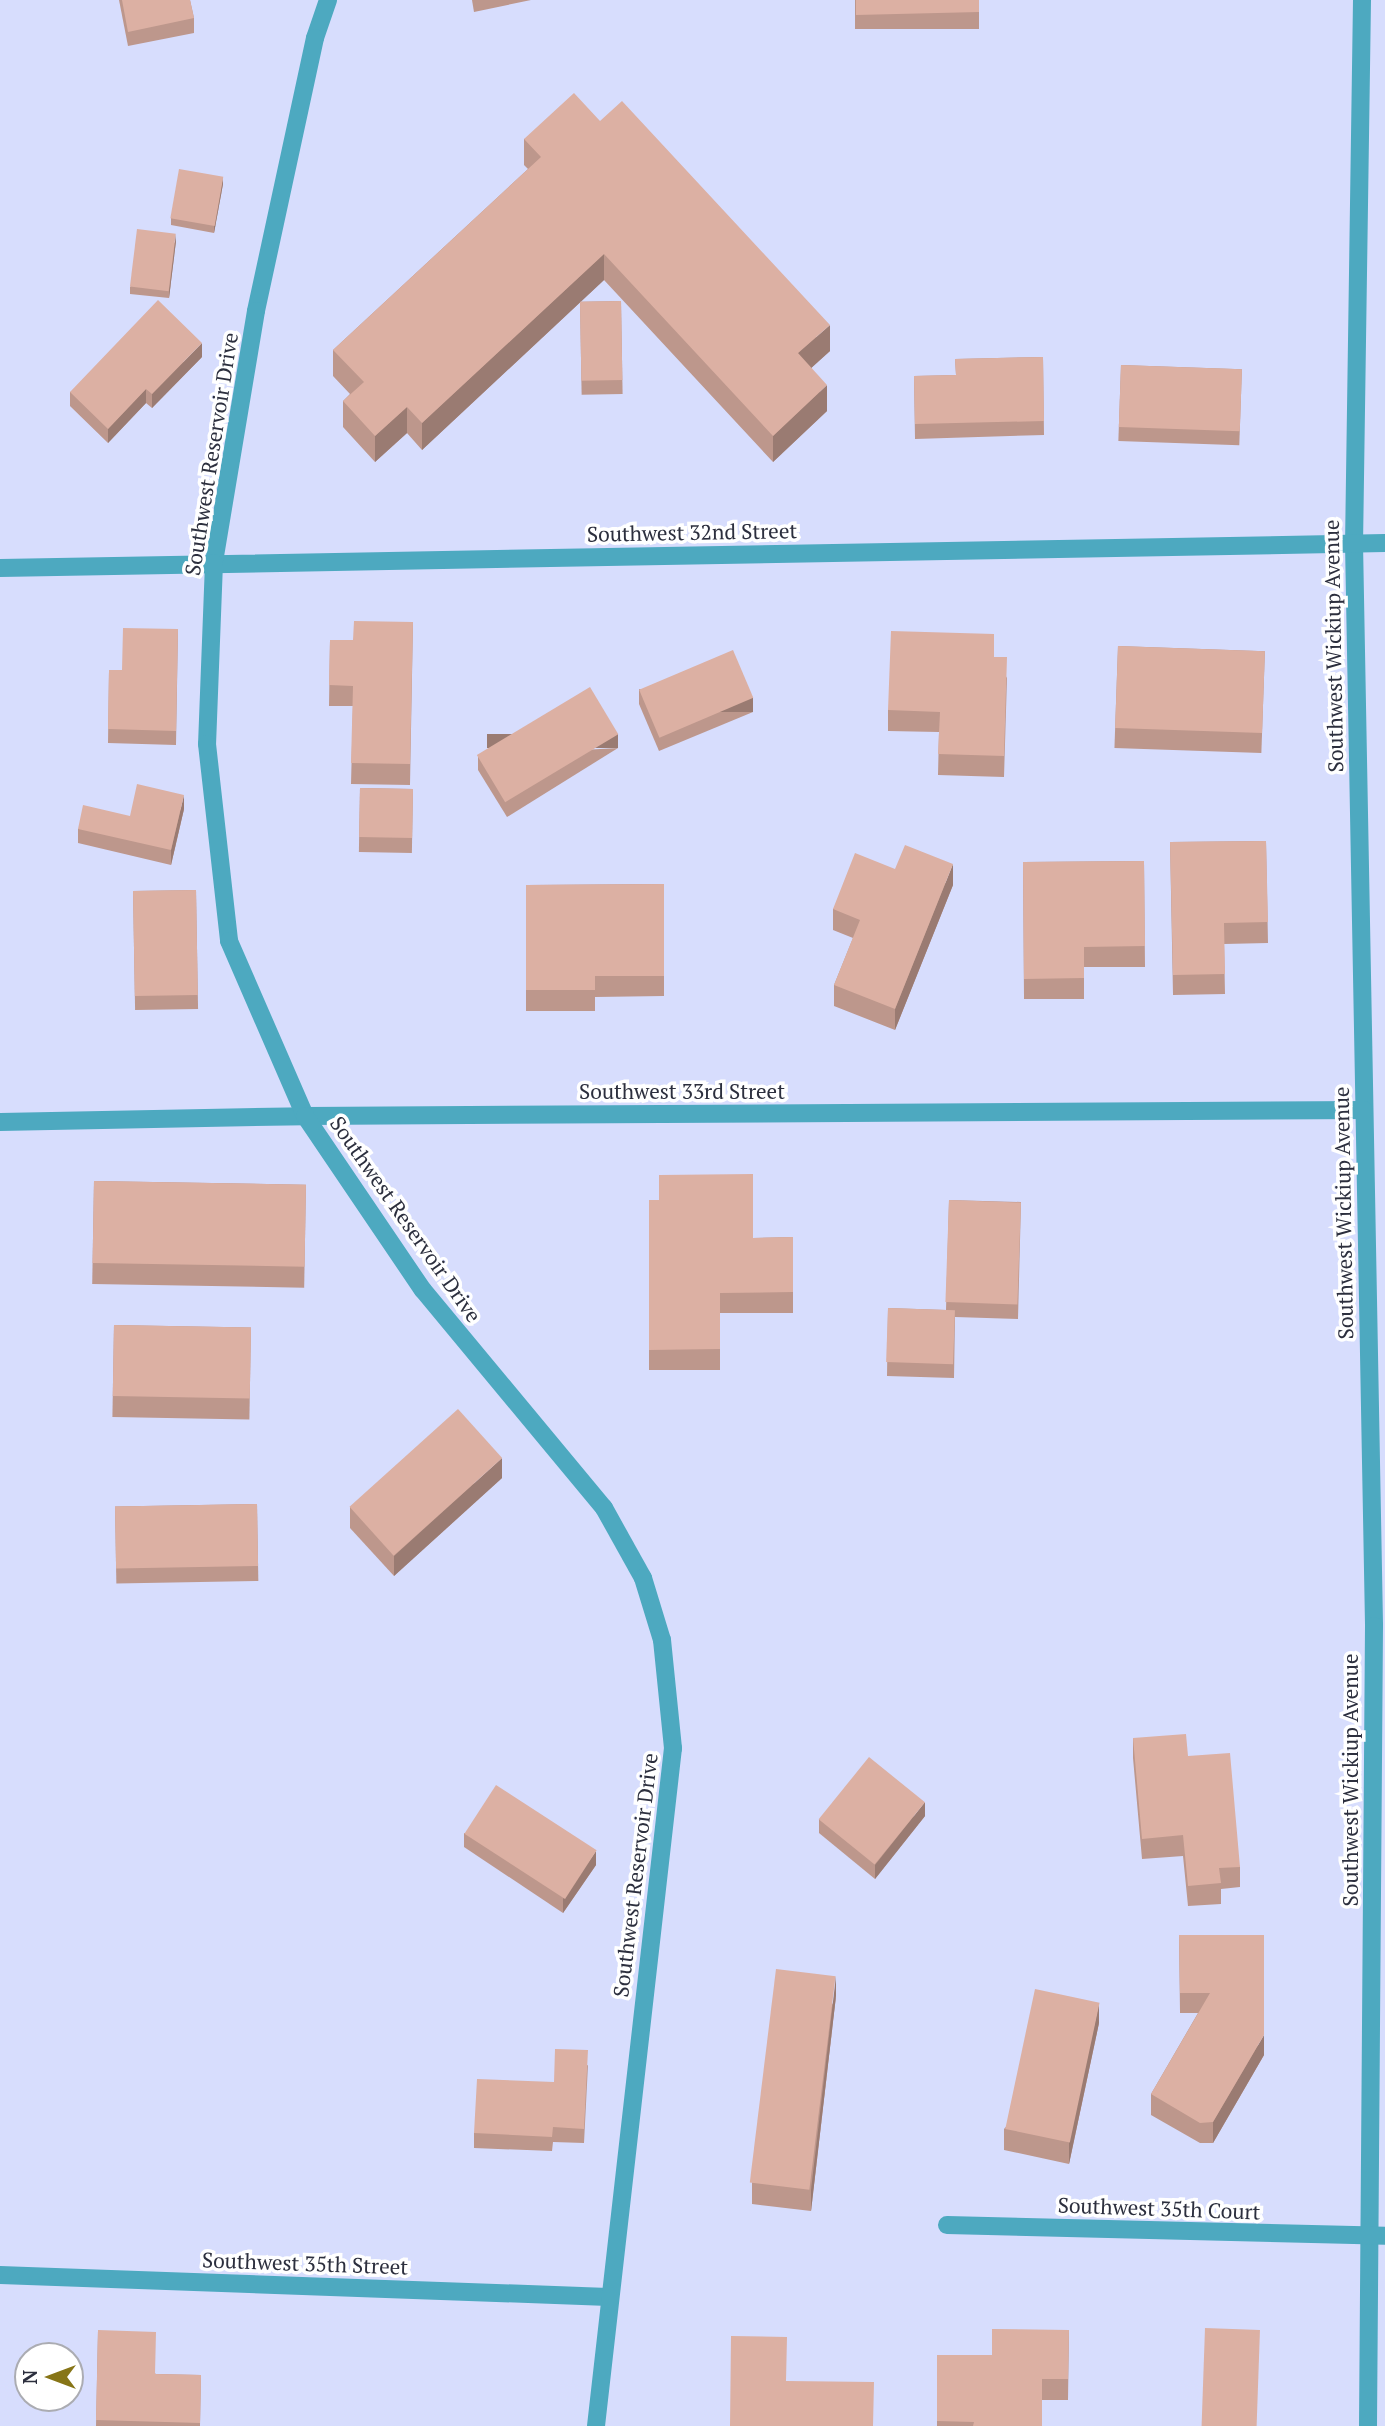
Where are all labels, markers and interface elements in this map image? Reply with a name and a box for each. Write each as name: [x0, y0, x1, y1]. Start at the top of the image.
street label: Southwest Reservoir Drive: [179, 331, 243, 577]
street label: Southwest 32nd Street: [587, 518, 797, 546]
street label: Southwest Wickiup Avenue: [1318, 519, 1348, 773]
street label: Southwest 33rd Street: [579, 1078, 785, 1104]
street label: Southwest Wickiup Avenue: [1328, 1086, 1358, 1340]
street label: Southwest Reservoir Drive: [325, 1111, 487, 1327]
street label: Southwest Wickiup Avenue: [1337, 1653, 1363, 1907]
street label: Southwest Reservoir Drive: [608, 1752, 662, 1998]
street label: Southwest 35th Court: [1057, 2192, 1261, 2224]
street label: Southwest 35th Street: [201, 2247, 409, 2279]
north arrow: [14, 2342, 84, 2412]
text: N: [17, 2370, 42, 2384]

